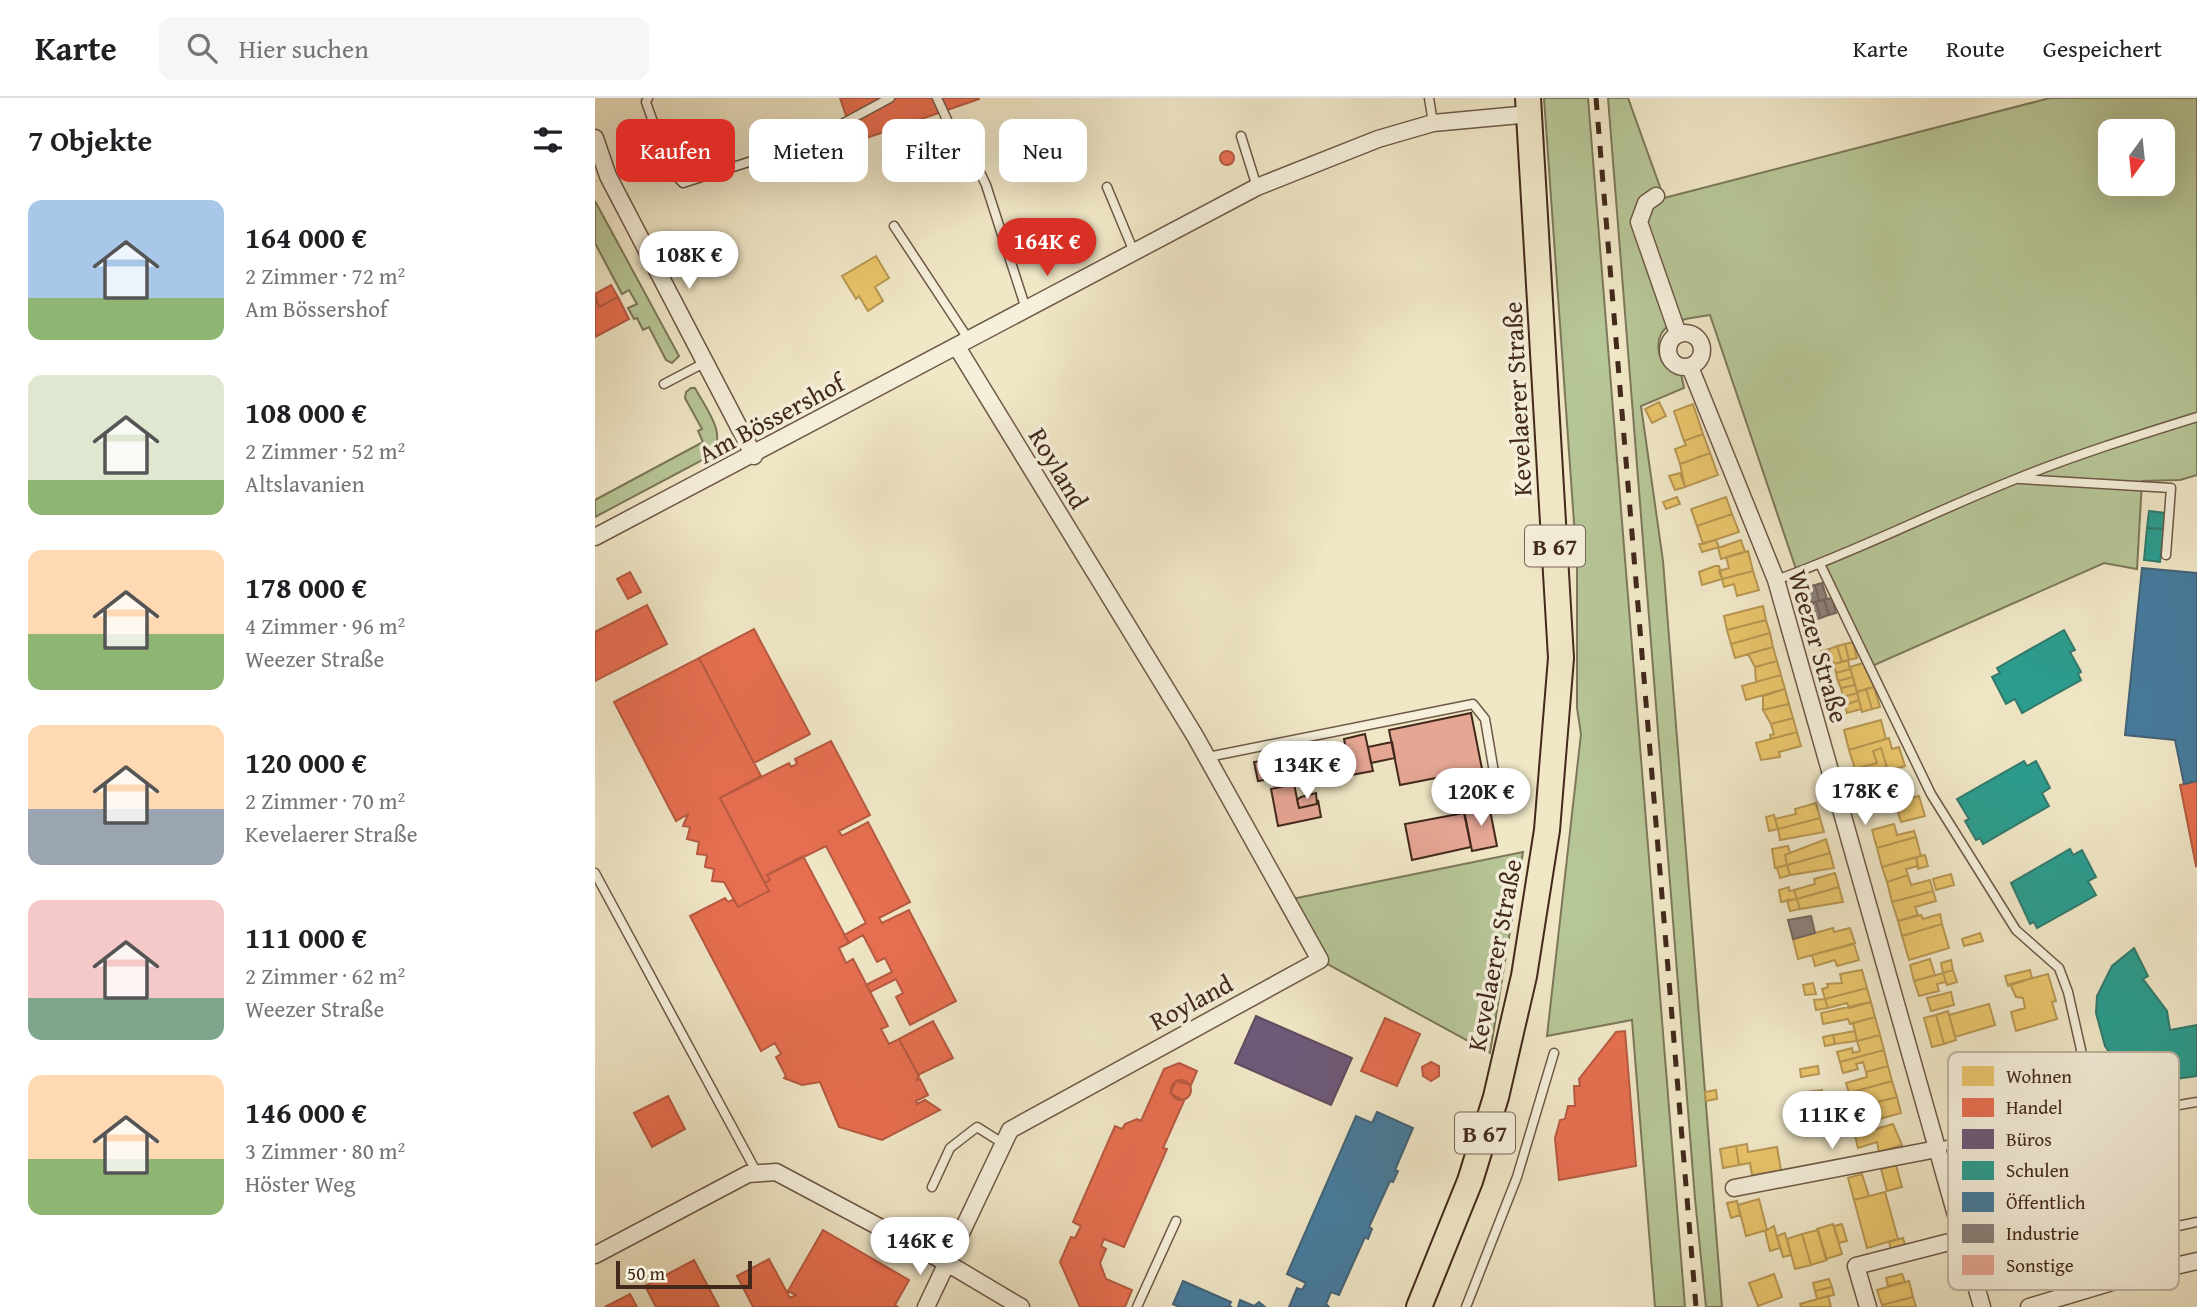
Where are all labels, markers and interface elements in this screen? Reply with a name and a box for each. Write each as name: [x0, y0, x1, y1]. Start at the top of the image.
search box: [159, 17, 649, 80]
text: Karte: [35, 24, 117, 72]
icon: search: [183, 29, 221, 67]
text: Hier suchen: [239, 29, 369, 68]
text: Karte: [1853, 31, 1908, 66]
text: Route: [1946, 31, 2005, 66]
text: Gespeichert: [2043, 31, 2162, 66]
text: 7 Objekte: [28, 118, 152, 162]
chip: Kaufen: [616, 119, 735, 182]
chip: Mieten: [749, 119, 868, 182]
chip: Filter: [882, 119, 985, 182]
chip: Neu: [999, 119, 1087, 182]
north arrow: [2098, 119, 2175, 196]
map controls: [2098, 119, 2175, 196]
icon: filters: [529, 121, 567, 159]
text: 164 000 €: [245, 215, 367, 259]
pin: 164K €: [990, 218, 1104, 278]
text: 164K €: [1013, 224, 1081, 257]
icon: home: [84, 228, 168, 312]
pin: 108K €: [632, 232, 746, 291]
text: 108K €: [655, 237, 723, 270]
text: 2 Zimmer · 72 m²: [245, 259, 405, 292]
text: Am Bössershof: [245, 292, 387, 325]
street label: Kevelaerer Straße: [1492, 301, 1542, 497]
street label: Am Bössershof: [691, 362, 854, 473]
text: 108 000 €: [245, 390, 367, 434]
icon: home: [84, 403, 168, 487]
street label: Royland: [1019, 420, 1099, 516]
text: 2 Zimmer · 52 m²: [245, 434, 405, 467]
text: Altslavanien: [245, 467, 365, 500]
road number: B 67: [1525, 526, 1585, 566]
text: 178 000 €: [245, 565, 367, 609]
street label: Weezer Straße: [1779, 565, 1859, 727]
icon: home: [84, 578, 168, 662]
text: 4 Zimmer · 96 m²: [245, 609, 405, 642]
text: Weezer Straße: [245, 642, 384, 675]
text: 120 000 €: [245, 740, 367, 784]
pin: 134K €: [1250, 742, 1364, 801]
text: 134K €: [1273, 747, 1341, 780]
icon: home: [84, 753, 168, 837]
pin: 120K €: [1424, 768, 1538, 828]
pin: 178K €: [1808, 768, 1922, 827]
text: 178K €: [1831, 773, 1899, 806]
text: 120K €: [1447, 774, 1515, 807]
text: 2 Zimmer · 70 m²: [245, 784, 405, 817]
text: Kevelaerer Straße: [245, 817, 417, 850]
street label: Kevelaerer Straße: [1456, 856, 1532, 1054]
text: 111 000 €: [245, 915, 367, 959]
icon: home: [84, 928, 168, 1012]
text: 2 Zimmer · 62 m²: [245, 959, 405, 992]
street label: Royland: [1142, 964, 1240, 1040]
text: Weezer Straße: [245, 992, 384, 1025]
legend: [1948, 1052, 2179, 1290]
text: Wohnen: [2006, 1062, 2072, 1090]
text: 146 000 €: [245, 1090, 367, 1134]
pin: 111K €: [1775, 1091, 1889, 1151]
text: Handel: [2006, 1093, 2063, 1121]
text: 111K €: [1798, 1097, 1866, 1130]
icon: home: [84, 1103, 168, 1187]
road number: B 67: [1455, 1113, 1515, 1154]
text: Büros: [2006, 1125, 2052, 1153]
text: 3 Zimmer · 80 m²: [245, 1134, 405, 1167]
text: Schulen: [2006, 1156, 2070, 1184]
text: Höster Weg: [245, 1167, 355, 1200]
text: Öffentlich: [2006, 1188, 2086, 1216]
pin: 146K €: [863, 1218, 977, 1277]
text: Industrie: [2006, 1219, 2079, 1247]
text: 146K €: [886, 1223, 954, 1256]
text: Sonstige: [2006, 1251, 2074, 1279]
scale bar: [616, 1258, 753, 1290]
text: 50 m: [627, 1259, 665, 1287]

